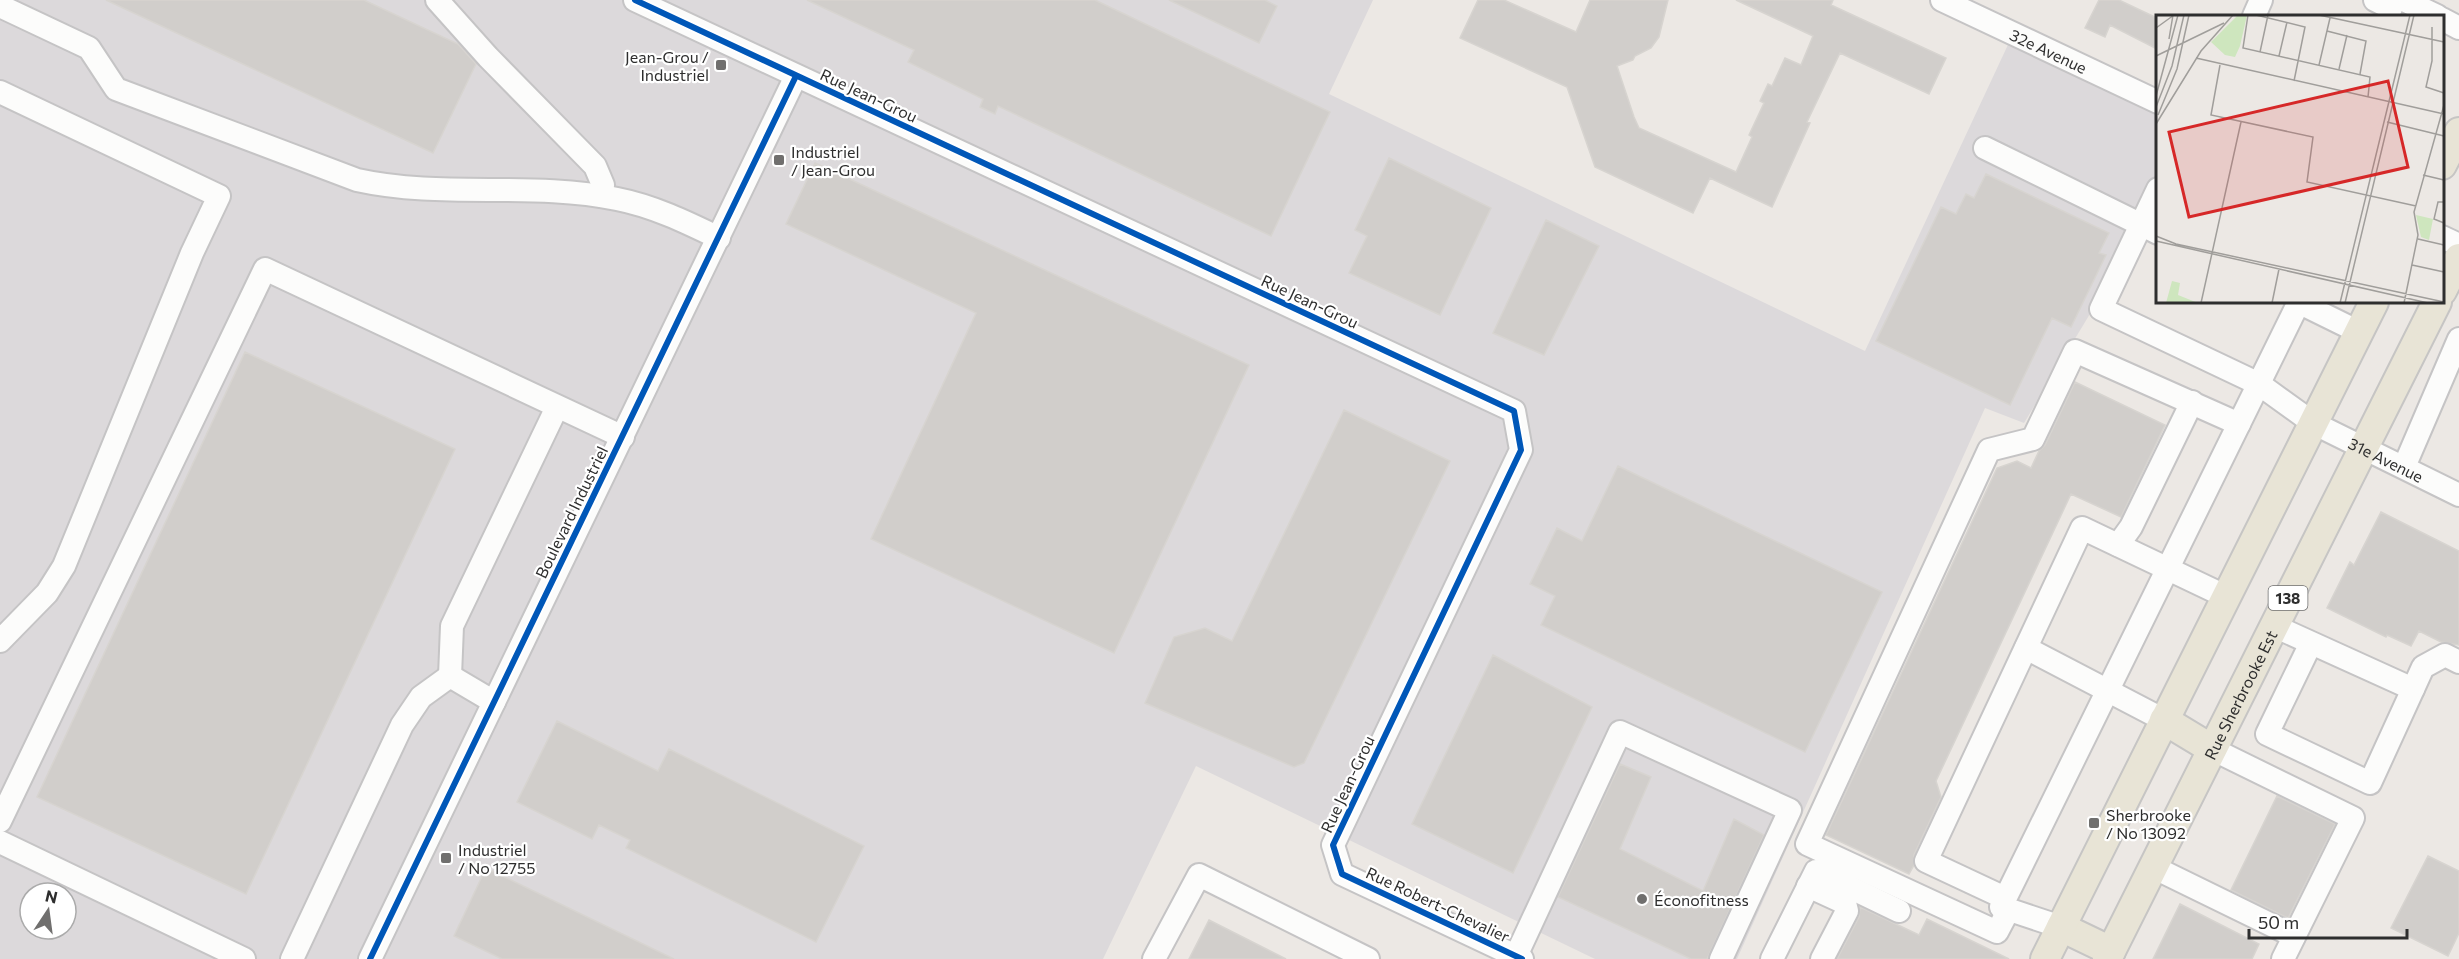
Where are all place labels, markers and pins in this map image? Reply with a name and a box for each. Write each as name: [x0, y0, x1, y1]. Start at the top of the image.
place label: Jean-Grou / Industriel: [625, 47, 709, 84]
marker: Jean-Grou / Industriel: [714, 58, 728, 72]
place label: Industriel / Jean-Grou: [791, 142, 875, 179]
marker: Industriel / Jean-Grou: [772, 153, 786, 167]
place label: Sherbrooke / No 13092: [2106, 805, 2191, 842]
marker: Sherbrooke / No 13092: [2087, 816, 2101, 830]
place label: Industriel / No 12755: [458, 840, 535, 877]
marker: Industriel / No 12755: [439, 851, 453, 865]
place label: Éconofitness: [1654, 890, 1749, 909]
marker: Éconofitness: [1635, 892, 1649, 906]

